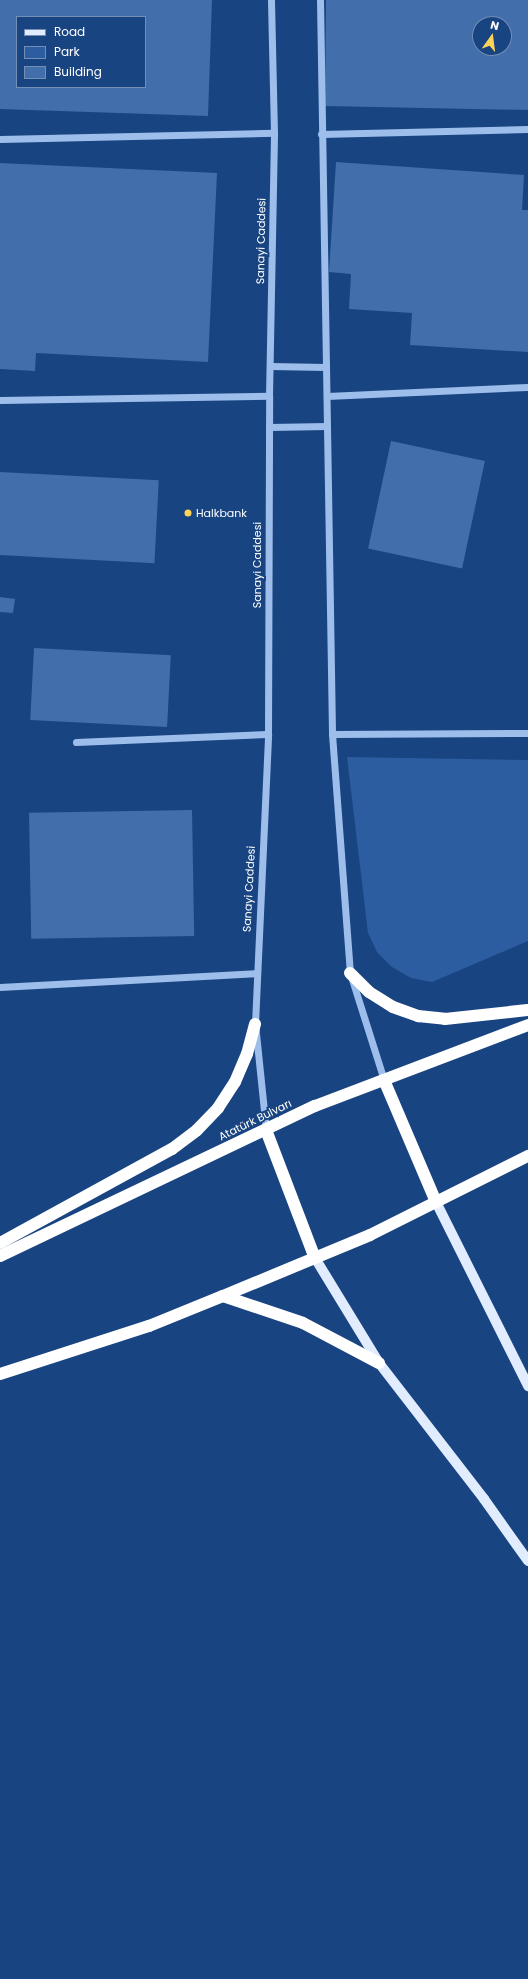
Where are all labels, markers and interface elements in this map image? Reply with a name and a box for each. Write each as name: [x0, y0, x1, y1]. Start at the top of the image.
legend: [16, 16, 146, 88]
north arrow: [472, 16, 512, 56]
text: N: [489, 17, 501, 34]
text: Road: [54, 23, 85, 40]
text: Park: [54, 43, 80, 60]
text: Building: [54, 63, 102, 80]
street label: Sanayi Caddesi: [254, 198, 268, 284]
place label: Halkbank: [196, 506, 247, 520]
marker: Halkbank: [183, 508, 193, 518]
street label: Sanayi Caddesi: [250, 522, 264, 608]
street label: Sanayi Caddesi: [240, 846, 258, 932]
street label: Atatürk Bulvarı: [216, 1097, 294, 1143]

